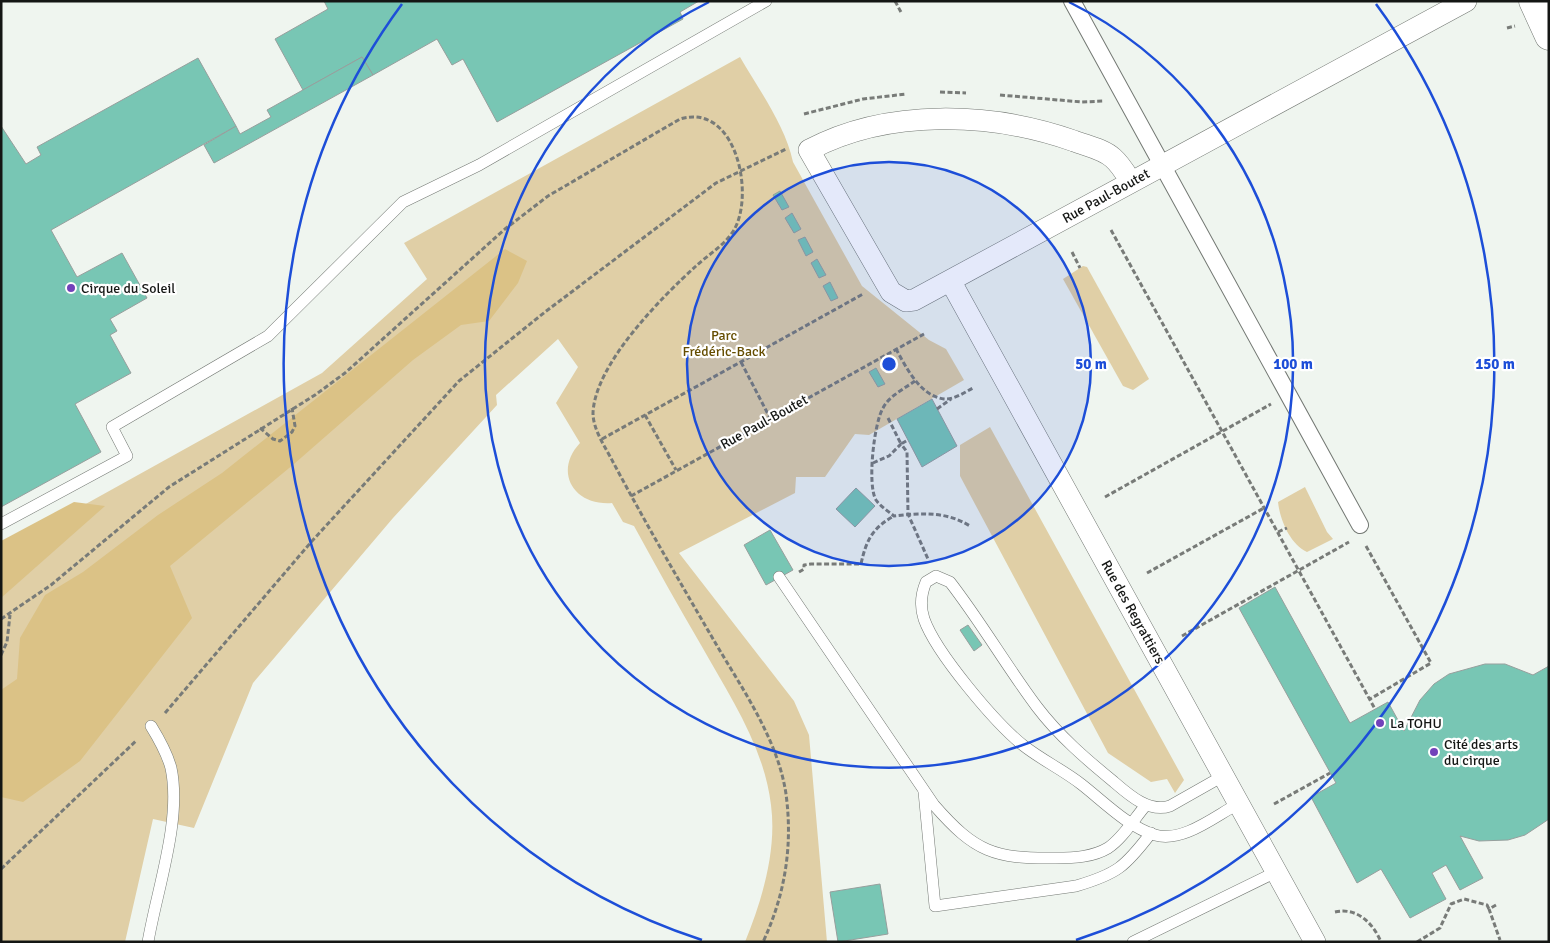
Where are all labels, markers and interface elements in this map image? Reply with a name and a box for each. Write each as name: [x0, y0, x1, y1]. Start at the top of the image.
street label: Rue Paul-Boutet: [1059, 165, 1153, 227]
place label: Cirque du Soleil: [81, 280, 175, 297]
marker: Cirque du Soleil: [65, 282, 77, 294]
park label: Parc Frédéric-Back: [682, 327, 766, 360]
centre of rings: [880, 355, 898, 373]
text: 50 m: [1075, 355, 1107, 373]
text: 100 m: [1273, 355, 1313, 373]
text: 150 m: [1475, 355, 1515, 373]
street label: Rue Paul-Boutet: [717, 391, 811, 453]
street label: Rue des Regrattiers: [1097, 557, 1169, 667]
place label: La TOHU: [1390, 715, 1442, 732]
marker: La TOHU: [1374, 717, 1386, 729]
place label: Cité des arts du cirque: [1444, 736, 1518, 769]
marker: Cité des arts du cirque: [1428, 746, 1440, 758]

